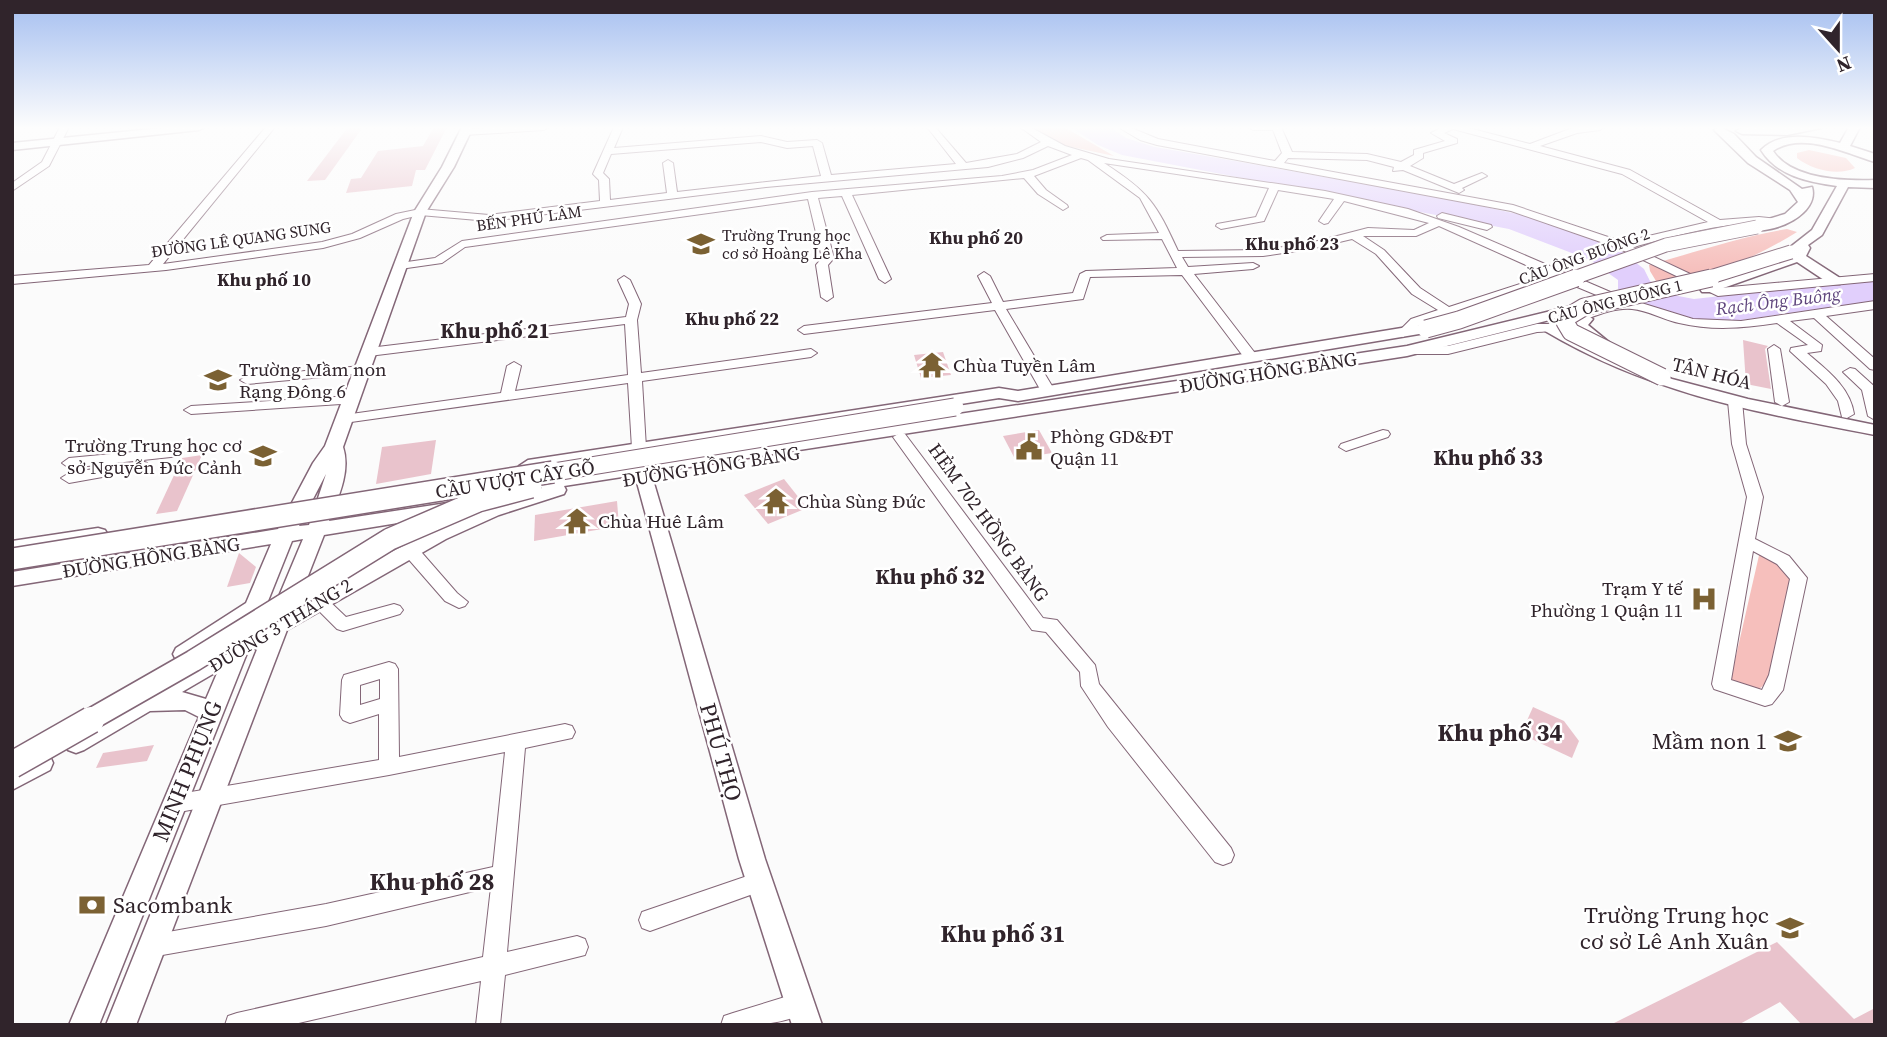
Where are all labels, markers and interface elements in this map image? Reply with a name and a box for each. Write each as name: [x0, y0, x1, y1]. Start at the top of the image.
north arrow: [1803, 14, 1873, 84]
text: N: [1833, 50, 1855, 80]
street label: BẾN PHÚ LÂM: [475, 200, 583, 236]
street label: ĐƯỜNG LÊ QUANG SUNG: [150, 215, 332, 263]
street label: CẦU ÔNG BUÔNG 2: [1515, 222, 1653, 290]
place label: Trường Trung học cơ sở Hoàng Lê Kha: [722, 224, 863, 264]
district label: Khu phố 20: [929, 225, 1023, 250]
school or university icon: Trường Trung học cơ sở Hoàng Lê Kha: [686, 229, 716, 259]
district label: Khu phố 23: [1245, 231, 1339, 256]
district label: Khu phố 10: [217, 267, 311, 292]
street label: CẦU ÔNG BUÔNG 1: [1545, 274, 1685, 328]
water label: Rạch Ông Buông: [1713, 281, 1843, 321]
district label: Khu phố 22: [685, 306, 779, 331]
district label: Khu phố 21: [440, 316, 550, 345]
street label: ĐƯỜNG HỒNG BÀNG: [1177, 345, 1359, 399]
temple icon: Chùa Tuyền Lâm: [917, 350, 947, 380]
street label: TÂN HÓA: [1670, 351, 1755, 395]
place label: Chùa Tuyền Lâm: [953, 352, 1096, 378]
place label: Trường Mầm non Rạng Đông 6: [239, 356, 387, 404]
school or university icon: Trường Mầm non Rạng Đông 6: [203, 365, 233, 395]
place label: Phòng GD&ĐT Quận 11: [1050, 423, 1174, 471]
place label: Trường Trung học cơ sở Nguyễn Đức Cảnh: [65, 432, 242, 480]
public building icon: Phòng GD&ĐT Quận 11: [1014, 432, 1044, 462]
street label: HẺM 702 HỒNG BÀNG: [923, 438, 1055, 606]
street label: ĐƯỜNG HỒNG BÀNG: [620, 439, 802, 493]
school or university icon: Trường Trung học cơ sở Nguyễn Đức Cảnh: [248, 441, 278, 471]
district label: Khu phố 33: [1433, 443, 1543, 472]
street label: CẦU VƯỢT CÂY GÕ: [433, 454, 597, 504]
temple icon: Chùa Sùng Đức: [761, 486, 791, 516]
place label: Chùa Sùng Đức: [797, 488, 926, 514]
temple icon: Chùa Huê Lâm: [562, 506, 592, 536]
place label: Chùa Huê Lâm: [598, 508, 724, 534]
street label: ĐƯỜNG HỒNG BÀNG: [60, 530, 242, 584]
district label: Khu phố 32: [875, 562, 985, 591]
street label: ĐƯỜNG 3 THÁNG 2: [203, 572, 357, 678]
place label: Trạm Y tế Phường 1 Quận 11: [1530, 575, 1683, 623]
hospital icon: Trạm Y tế Phường 1 Quận 11: [1689, 584, 1719, 614]
street label: MINH PHỤNG: [144, 695, 230, 846]
street label: PHÚ THỌ: [692, 699, 750, 805]
district label: Khu phố 34: [1437, 716, 1563, 749]
place label: Mầm non 1: [1652, 725, 1767, 757]
school or university icon: Mầm non 1: [1773, 726, 1803, 756]
district label: Khu phố 28: [369, 865, 495, 898]
place label: Sacombank: [113, 889, 233, 921]
bank icon: Sacombank: [77, 890, 107, 920]
place label: Trường Trung học cơ sở Lê Anh Xuân: [1580, 899, 1769, 957]
school or university icon: Trường Trung học cơ sở Lê Anh Xuân: [1775, 913, 1805, 943]
district label: Khu phố 31: [940, 917, 1066, 950]

